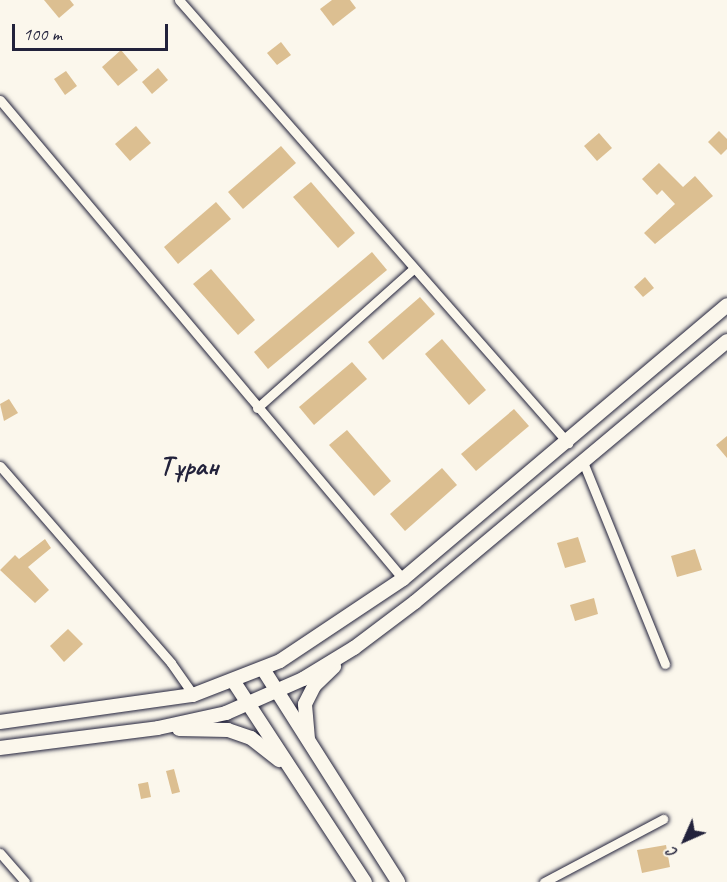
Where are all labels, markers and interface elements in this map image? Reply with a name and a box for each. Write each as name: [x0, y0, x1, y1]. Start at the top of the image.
scale bar: [15, 12, 171, 50]
text: 100 m: [23, 23, 62, 45]
district label: Тұран: [160, 451, 218, 483]
north arrow: [655, 810, 715, 870]
text: С: [662, 843, 682, 863]

